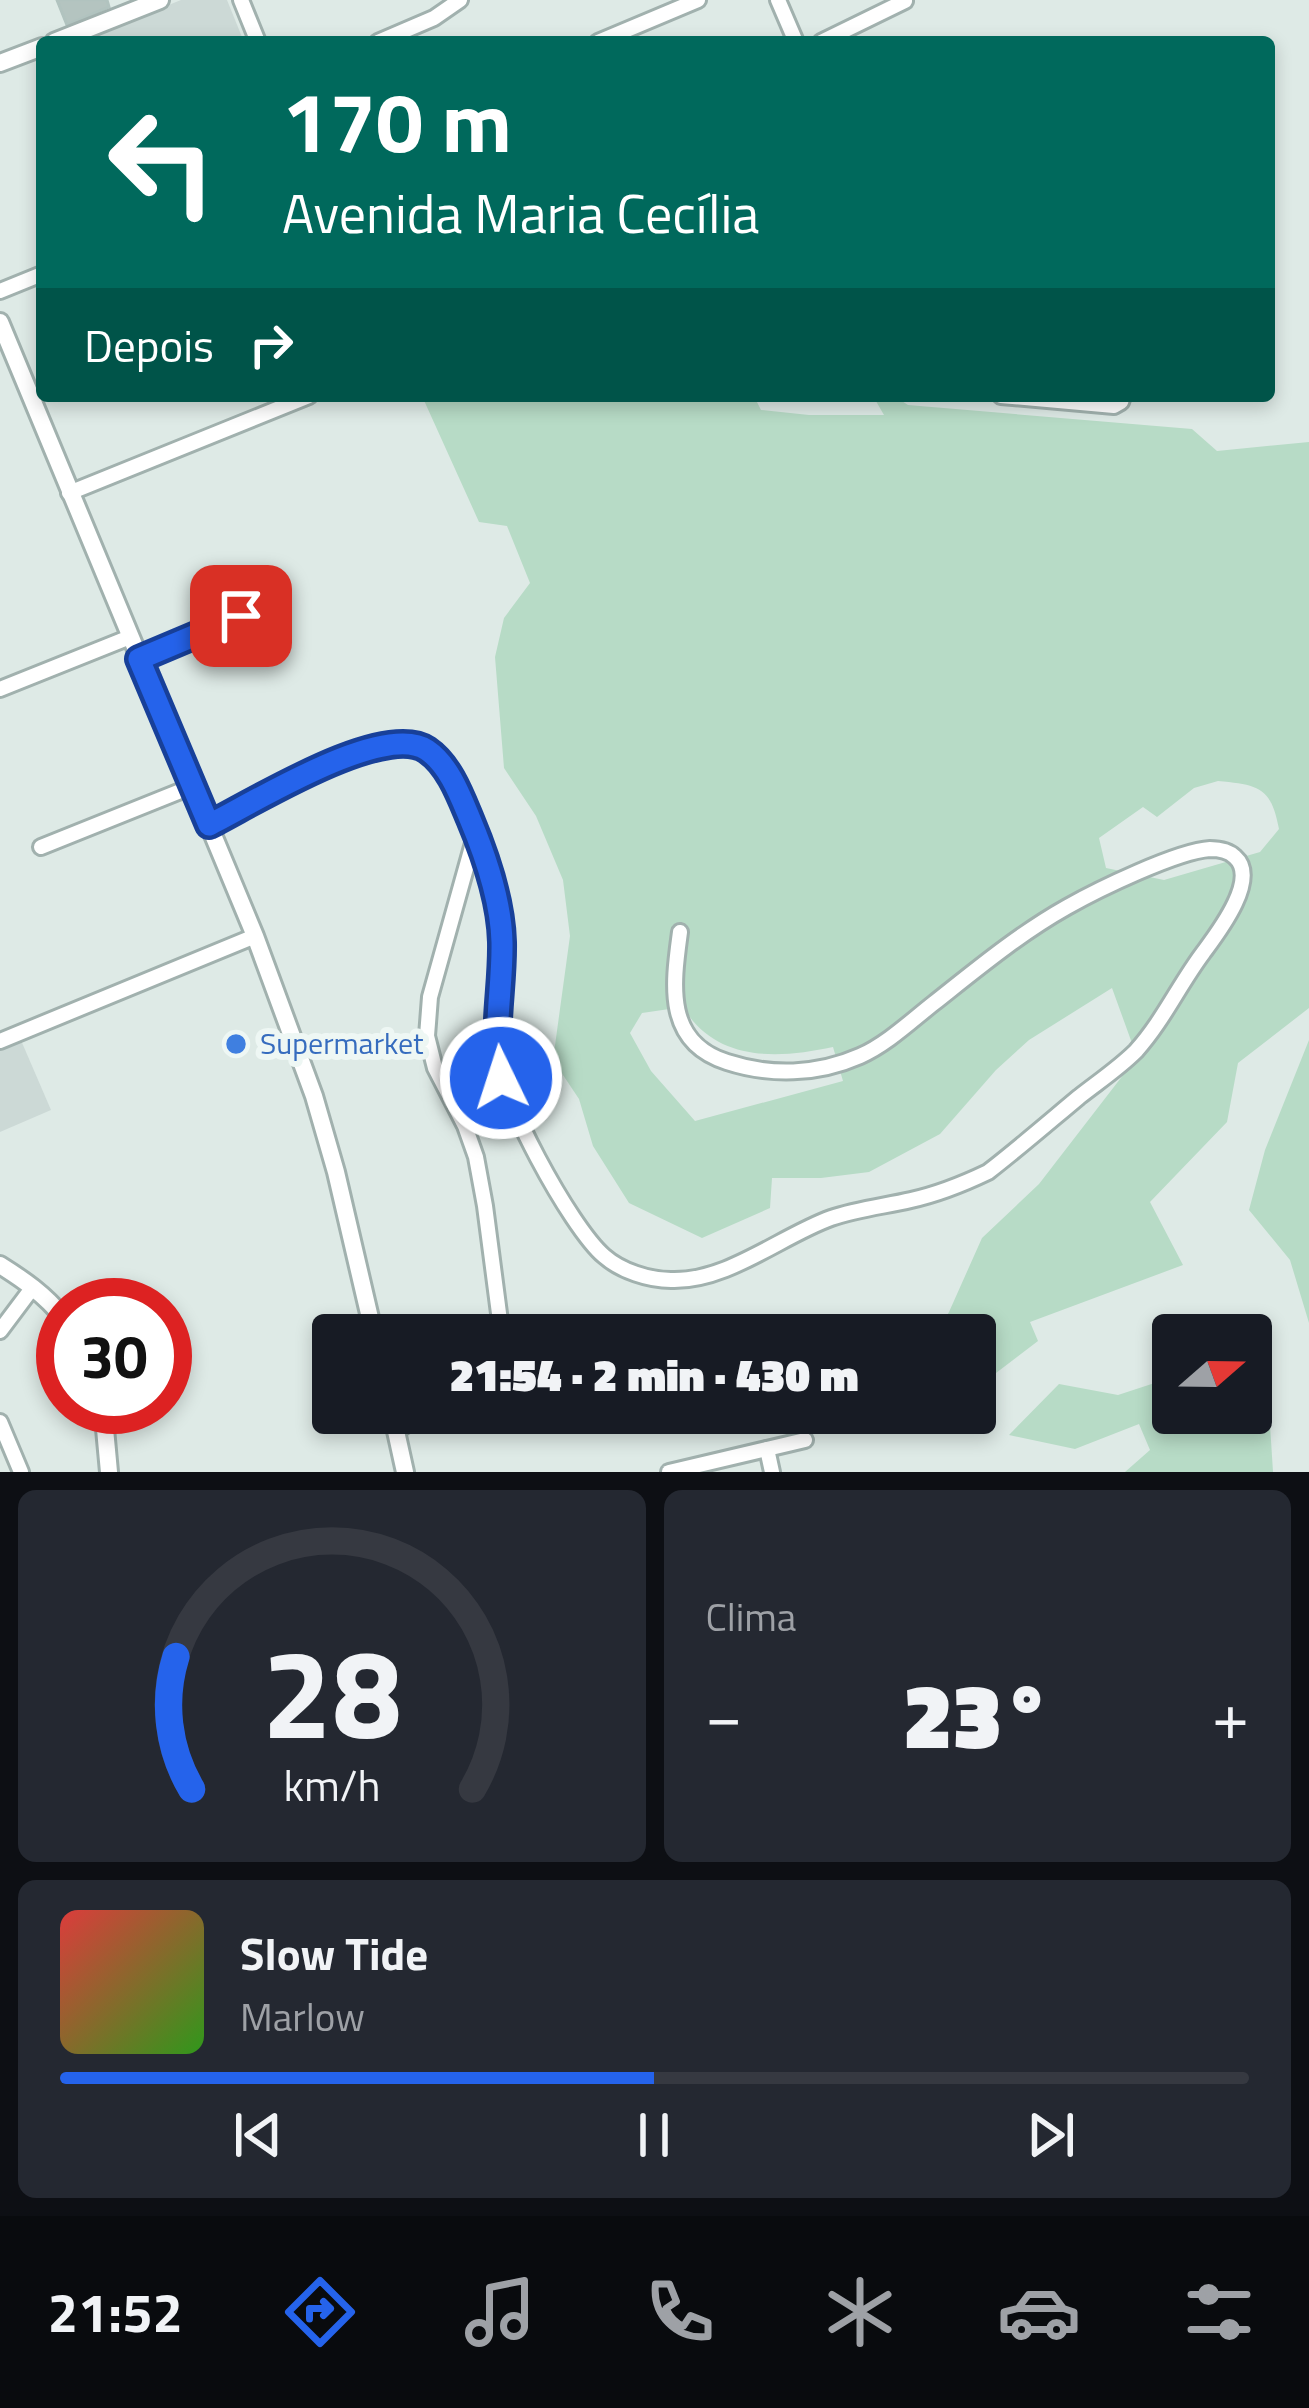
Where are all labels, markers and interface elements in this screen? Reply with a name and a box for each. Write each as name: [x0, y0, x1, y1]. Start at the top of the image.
text: 170 m: [282, 57, 512, 185]
icon: left: [84, 84, 240, 240]
text: Avenida Maria Cecília: [282, 172, 759, 254]
text: Depois: [84, 311, 214, 379]
icon: right: [238, 312, 304, 378]
pin: [190, 565, 292, 667]
icon: arrive: [208, 583, 274, 649]
position arrow: [438, 1015, 564, 1141]
place label: Supermarket: [260, 1020, 424, 1066]
marker: Supermarket: [223, 1031, 249, 1057]
speed limit sign: 30: [36, 1278, 192, 1434]
north arrow: [1152, 1314, 1272, 1434]
map controls: [1152, 1314, 1272, 1434]
text: 21:54 · 2 min · 430 m: [450, 1340, 858, 1408]
text: Clima: [706, 1587, 796, 1646]
text: 28: [262, 1597, 402, 1786]
text: 23°: [903, 1646, 1052, 1783]
text: −: [706, 1664, 742, 1765]
text: +: [1212, 1664, 1249, 1765]
text: km/h: [283, 1752, 380, 1818]
text: Slow Tide: [240, 1919, 428, 1987]
text: Marlow: [240, 1987, 365, 2046]
icon: previous: [225, 2102, 291, 2168]
icon: pause: [621, 2102, 687, 2168]
icon: next: [1018, 2102, 1084, 2168]
icon: directions: [278, 2270, 362, 2354]
icon: music: [458, 2270, 542, 2354]
icon: phone: [638, 2270, 722, 2354]
icon: climate: [818, 2270, 902, 2354]
icon: car: [997, 2270, 1081, 2354]
icon: filters: [1177, 2270, 1261, 2354]
text: 21:52: [48, 2271, 183, 2353]

